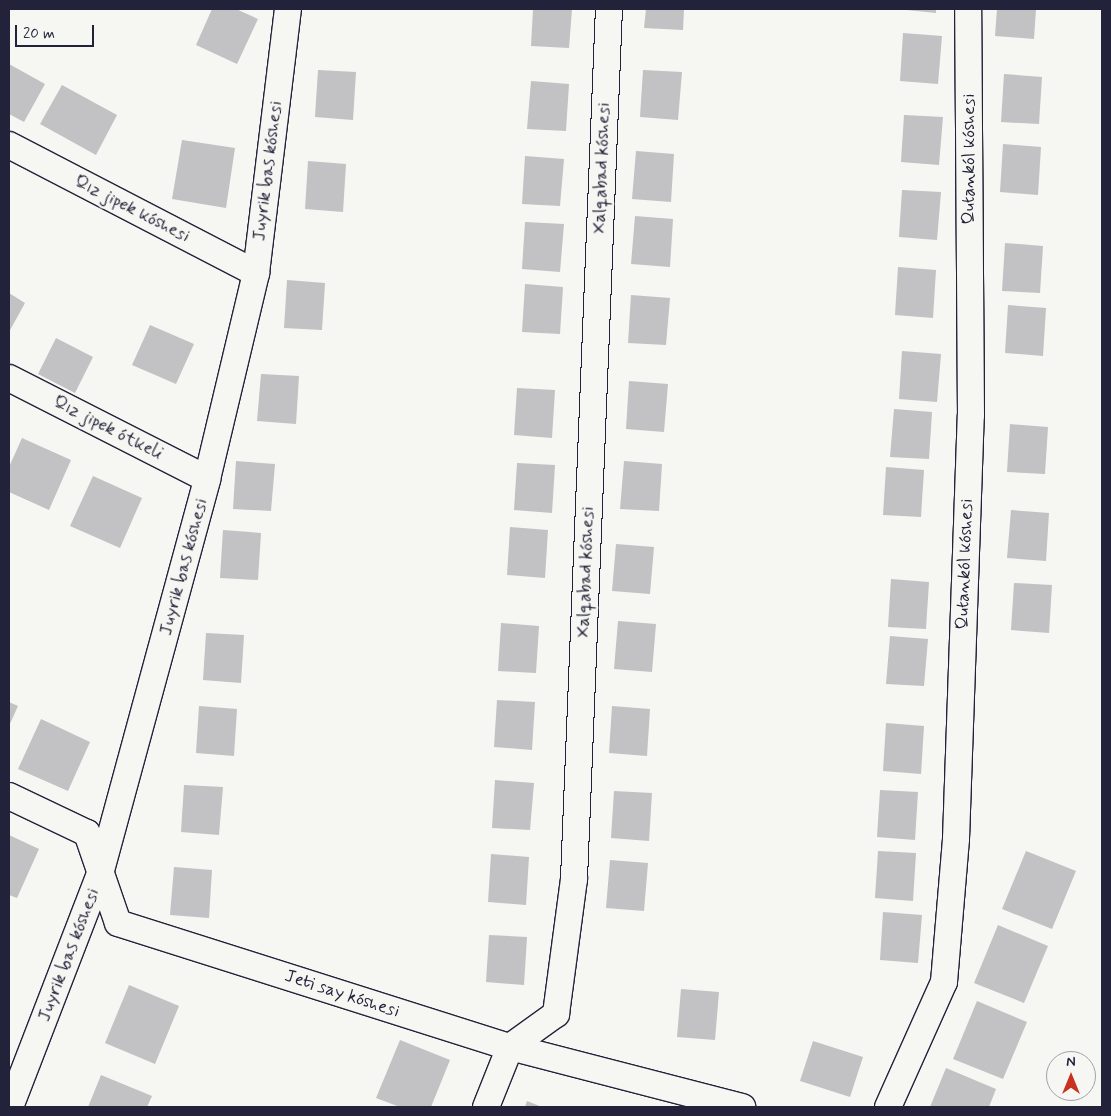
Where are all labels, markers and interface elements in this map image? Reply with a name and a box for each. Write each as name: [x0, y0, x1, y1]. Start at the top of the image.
scale bar: [18, 15, 96, 47]
text: 20 m: [23, 24, 55, 44]
street label: Qutankól kóshesi: [958, 94, 980, 224]
street label: Juyrik bas kóshesi: [249, 101, 287, 241]
street label: Xalqabad kóshesi: [589, 102, 615, 234]
street label: Qız jipek kóshesi: [71, 171, 193, 247]
street label: Qız jipek ótkeli: [50, 391, 166, 465]
street label: Juyrik bas kóshesi: [156, 497, 212, 637]
street label: Qutankól kóshesi: [952, 499, 978, 629]
street label: Xalqabad kóshesi: [573, 506, 599, 638]
street label: Juyrik bas kóshesi: [34, 886, 104, 1024]
street label: Jeti say kóshesi: [282, 965, 402, 1023]
north arrow: [1046, 1051, 1096, 1101]
text: N: [1066, 1053, 1076, 1071]

